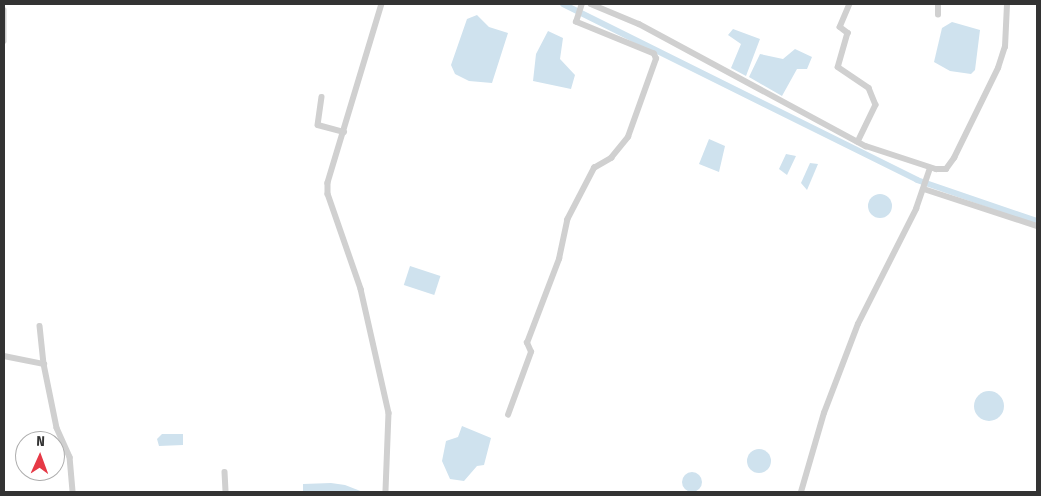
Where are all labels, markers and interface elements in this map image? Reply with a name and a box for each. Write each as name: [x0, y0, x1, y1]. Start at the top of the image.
north arrow: [15, 431, 65, 481]
text: N: [36, 433, 45, 450]

